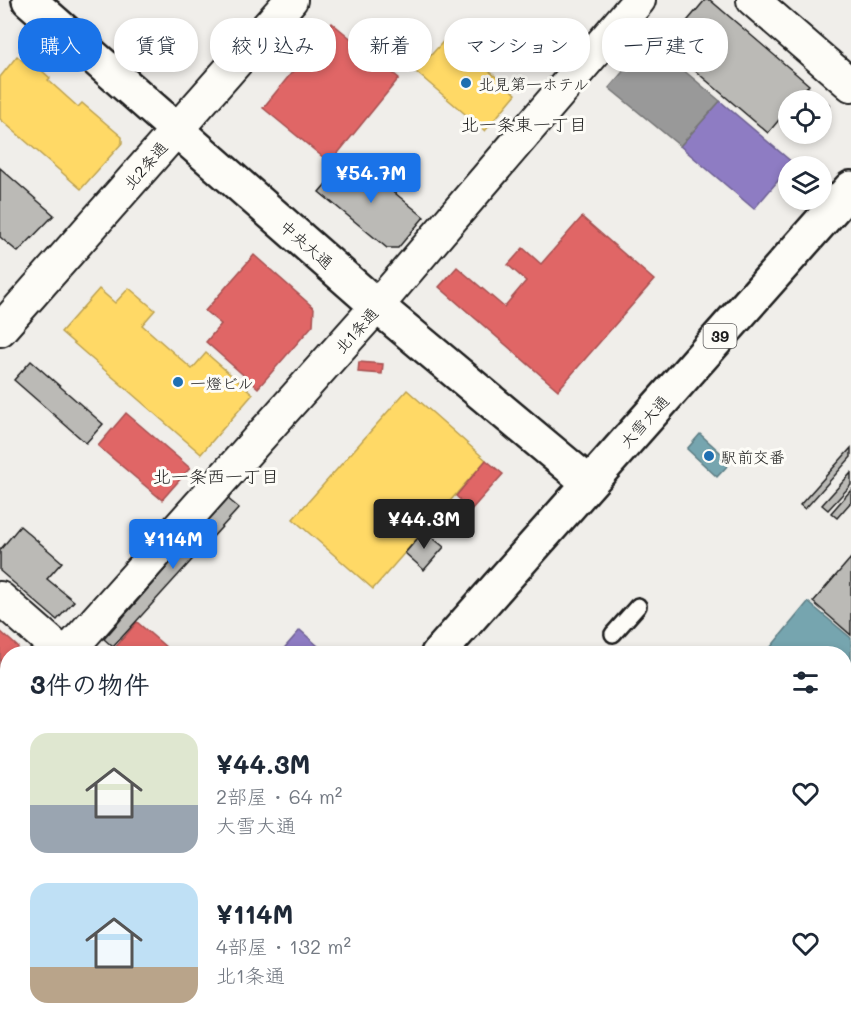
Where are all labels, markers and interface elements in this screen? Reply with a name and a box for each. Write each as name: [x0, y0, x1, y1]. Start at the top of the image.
chip: 購入: [18, 18, 102, 72]
chip: 賃貸: [114, 18, 198, 72]
chip: 絞り込み: [210, 18, 336, 72]
chip: 新着: [348, 18, 432, 72]
chip: マンション: [444, 18, 590, 72]
chip: 一戸建て: [602, 18, 728, 72]
place label: 北見第一ホテル: [478, 73, 589, 94]
marker: 北見第一ホテル: [459, 76, 473, 90]
map controls: [778, 90, 832, 210]
button: locate: [778, 90, 832, 144]
district label: 北一条東一丁目: [461, 112, 587, 136]
street label: 北2条通: [118, 137, 172, 193]
pin: ¥54.7M: [322, 153, 420, 204]
button: layers: [778, 156, 832, 210]
text: ¥54.7M: [336, 159, 406, 185]
street label: 中央大通: [276, 215, 338, 273]
street label: 北1条通: [330, 302, 382, 358]
road number: 39: [704, 324, 736, 348]
place label: 一燈ビル: [190, 372, 254, 393]
marker: 一燈ビル: [171, 375, 185, 389]
street label: 大雪大通: [615, 390, 673, 452]
place label: 駅前交番: [721, 446, 785, 467]
marker: 駅前交番: [702, 449, 716, 463]
district label: 北一条西一丁目: [153, 464, 279, 488]
pin: ¥44.3M: [375, 499, 473, 550]
text: ¥44.3M: [388, 505, 460, 531]
pin: ¥114M: [131, 519, 215, 570]
text: ¥114M: [143, 525, 203, 551]
icon: filters: [789, 666, 822, 699]
text: 3件の物件: [30, 667, 150, 701]
text: ¥44.3M: [216, 747, 311, 781]
icon: home: [78, 757, 150, 829]
icon: heart: [789, 777, 822, 810]
text: 2部屋 · 64 m²: [216, 783, 342, 809]
text: 大雪大通: [216, 812, 296, 838]
text: ¥114M: [216, 897, 294, 931]
icon: home: [78, 907, 150, 979]
icon: heart: [789, 927, 822, 960]
text: 4部屋 · 132 m²: [216, 933, 351, 959]
text: 北1条通: [216, 962, 285, 988]

